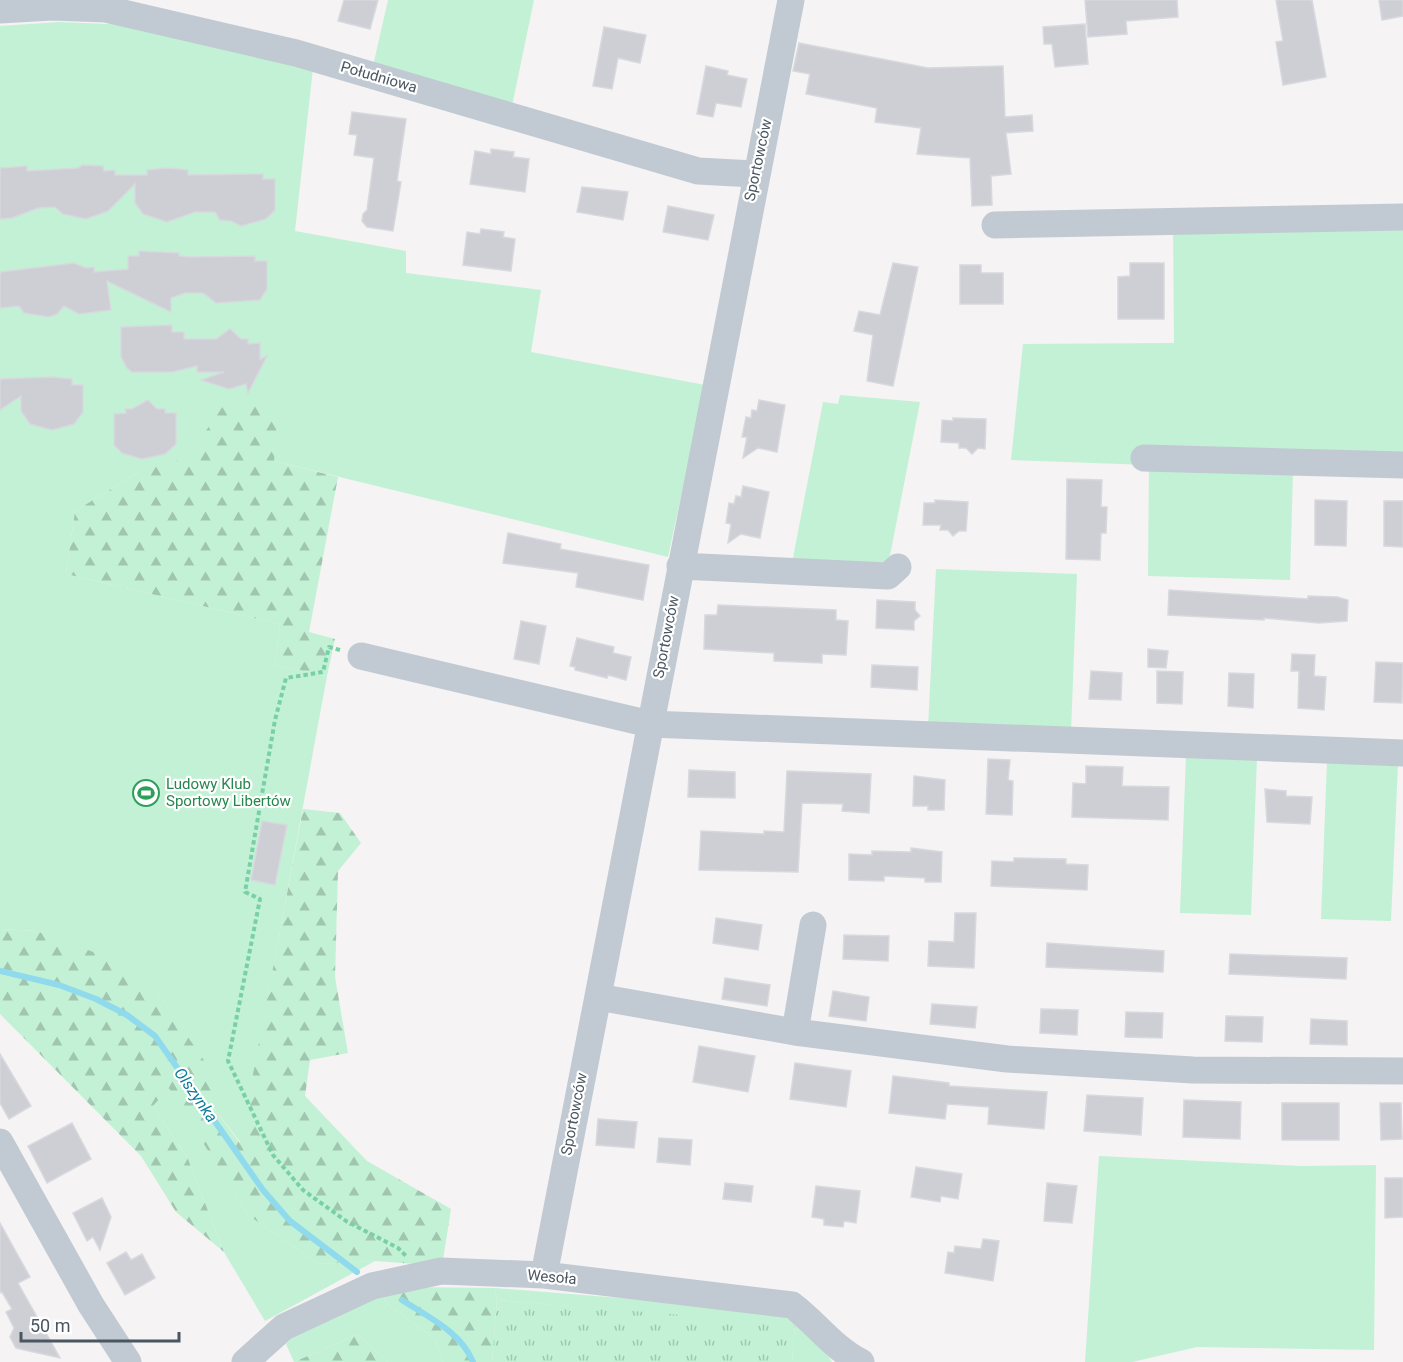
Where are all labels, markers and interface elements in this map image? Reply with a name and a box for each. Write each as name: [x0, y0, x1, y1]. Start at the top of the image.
street label: Południowa: [339, 58, 419, 96]
street label: Sportowców: [741, 117, 775, 203]
street label: Sportowców: [649, 594, 683, 680]
place label: Ludowy Klub Sportowy Libertów: [166, 775, 291, 810]
sports icon: Ludowy Klub Sportowy Libertów: [131, 778, 161, 808]
water label: Olszynka: [170, 1064, 222, 1126]
street label: Sportowców: [557, 1071, 591, 1157]
street label: Wesoła: [527, 1266, 577, 1288]
scale bar: [21, 1305, 178, 1343]
text: 50 m: [30, 1315, 70, 1336]

